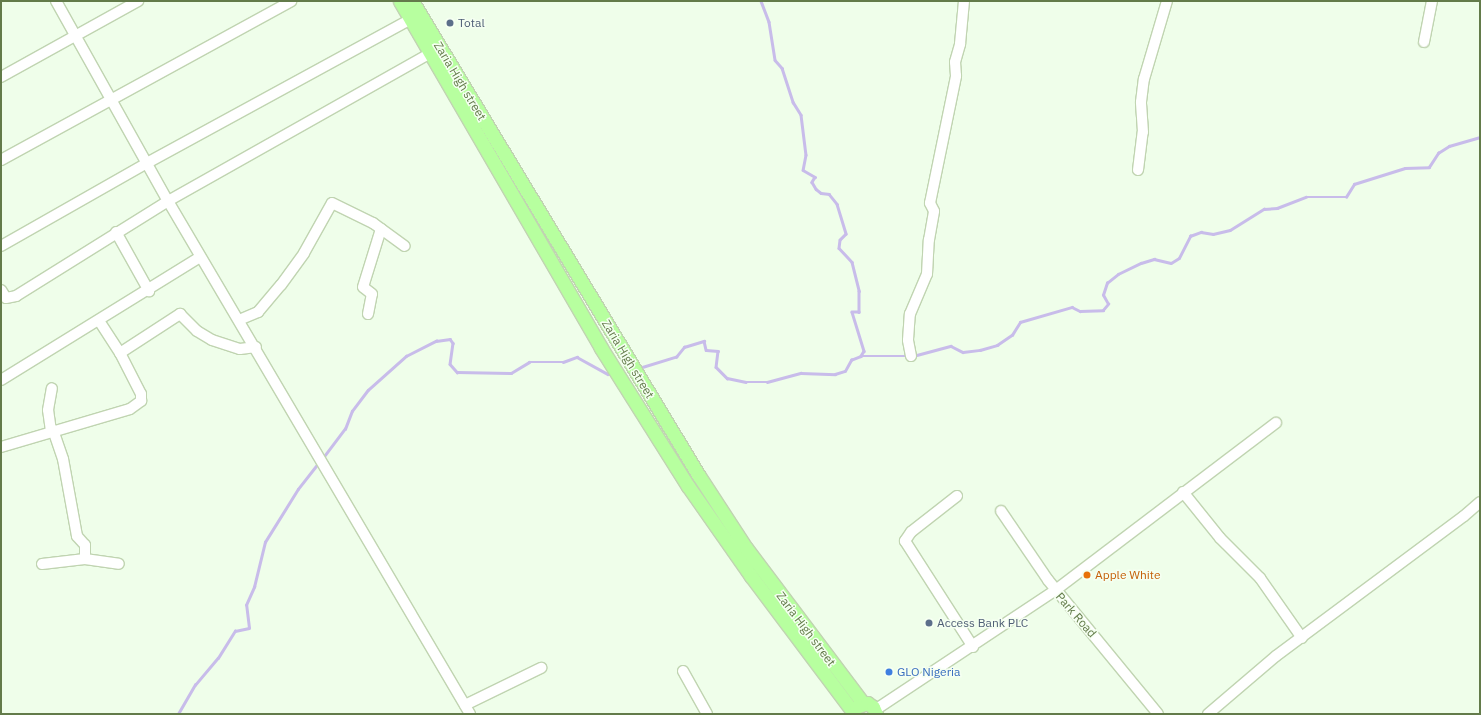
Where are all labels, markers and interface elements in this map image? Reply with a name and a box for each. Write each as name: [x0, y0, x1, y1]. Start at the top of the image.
place label: Total: [458, 16, 485, 30]
marker: Total: [445, 18, 455, 28]
street label: Zaria High street: [431, 39, 489, 123]
street label: Zaria High street: [599, 317, 657, 401]
place label: Apple White: [1095, 568, 1161, 582]
marker: Apple White: [1082, 570, 1092, 580]
street label: Zaria High street: [773, 589, 839, 669]
street label: Park Road: [1053, 590, 1099, 640]
place label: Access Bank PLC: [937, 616, 1028, 630]
marker: Access Bank PLC: [924, 618, 934, 628]
place label: GLO Nigeria: [897, 665, 960, 679]
marker: GLO Nigeria: [884, 667, 894, 677]

